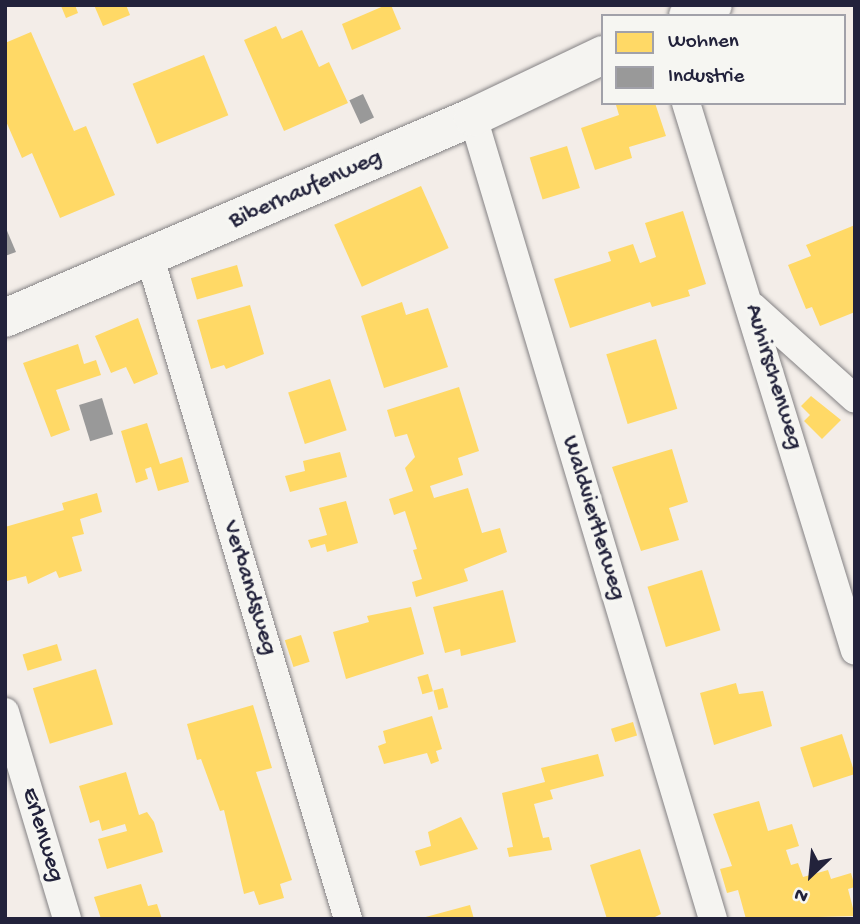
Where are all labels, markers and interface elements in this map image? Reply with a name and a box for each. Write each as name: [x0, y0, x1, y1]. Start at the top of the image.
legend: [601, 14, 846, 105]
text: Wohnen: [668, 30, 739, 55]
text: Industrie: [668, 65, 744, 90]
street label: Biberhaufenweg: [225, 143, 387, 237]
street label: Auhirschenweg: [737, 301, 809, 453]
street label: Waldviertlerweg: [554, 432, 632, 604]
street label: Verbandsweg: [215, 517, 283, 659]
street label: Erlenweg: [14, 784, 70, 886]
north arrow: [776, 840, 846, 910]
text: N: [791, 881, 812, 907]

